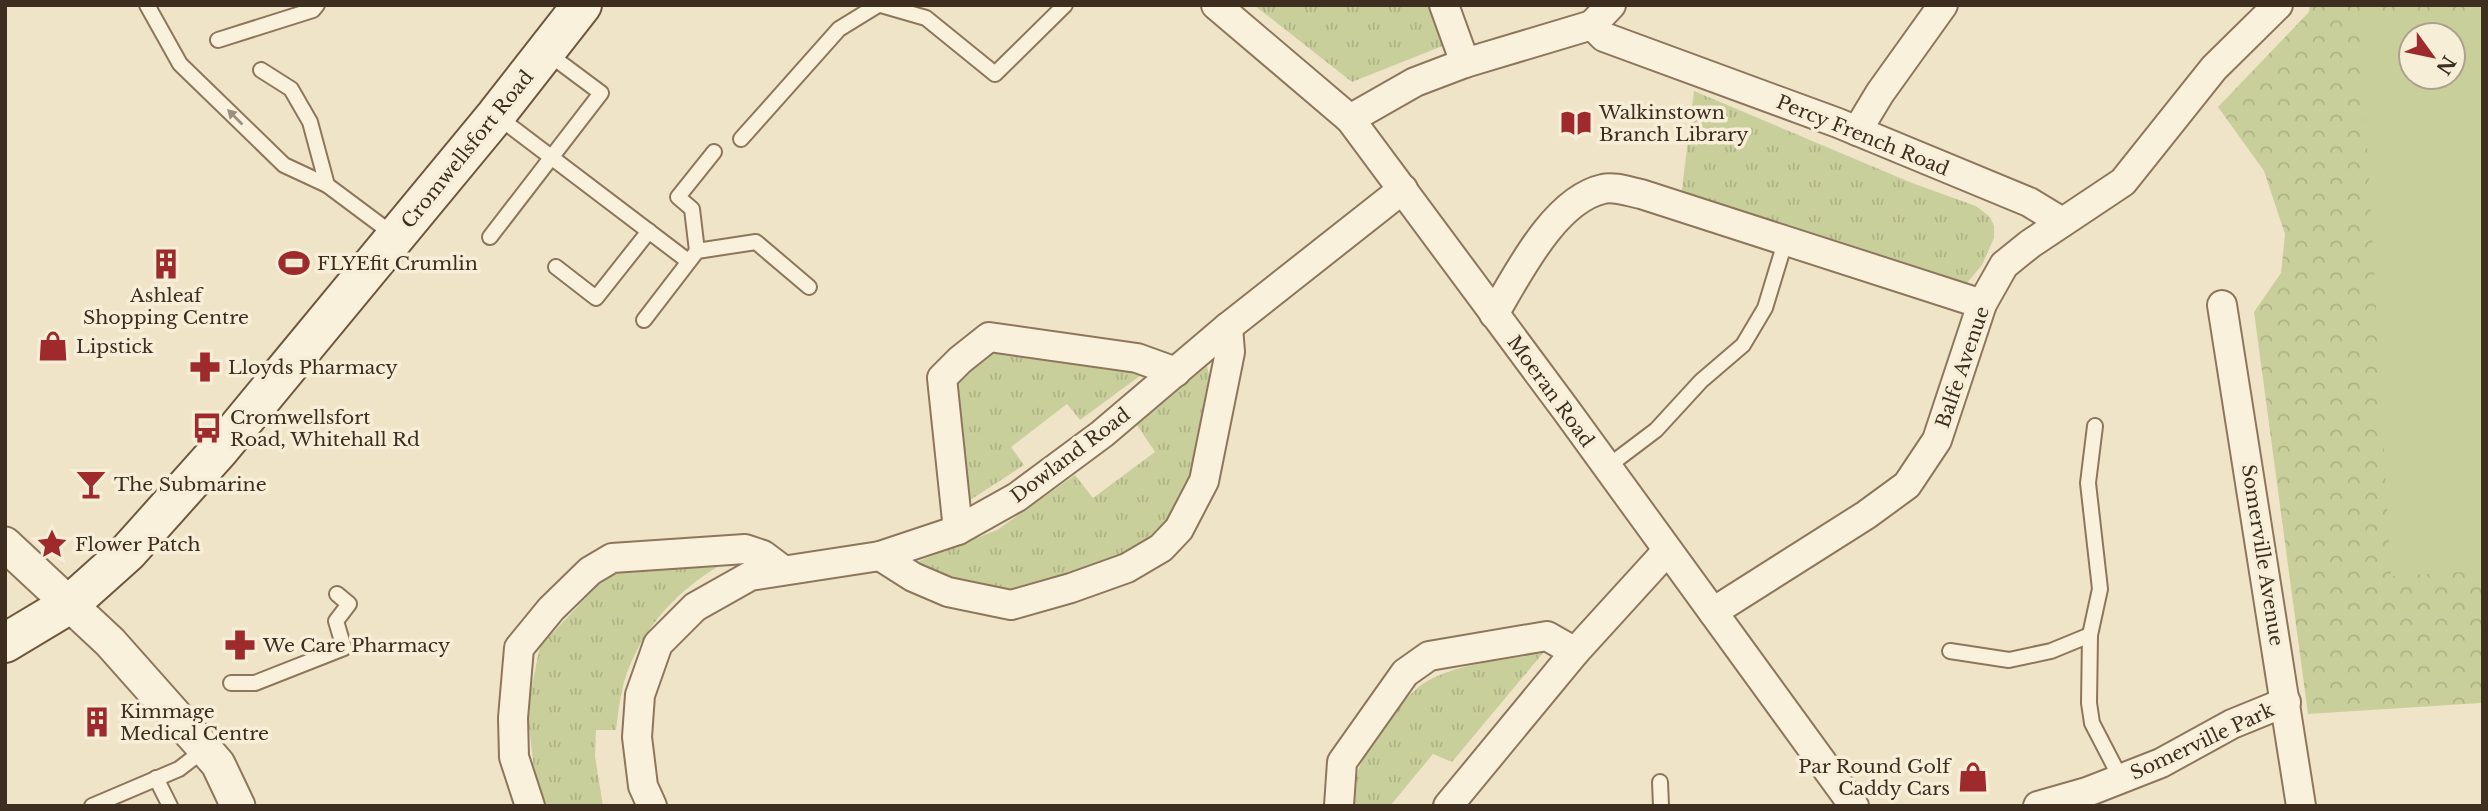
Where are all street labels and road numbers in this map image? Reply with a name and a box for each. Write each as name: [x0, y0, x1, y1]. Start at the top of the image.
street label: Cromwellsfort Road: [397, 66, 538, 233]
street label: Percy French Road: [1773, 90, 1953, 181]
street label: Balfe Avenue: [1931, 303, 1994, 431]
street label: Moeran Road: [1502, 331, 1599, 452]
street label: Dowland Road: [1006, 403, 1135, 508]
street label: Somerville Avenue: [2237, 463, 2288, 647]
street label: Somerville Park: [2127, 698, 2278, 785]

